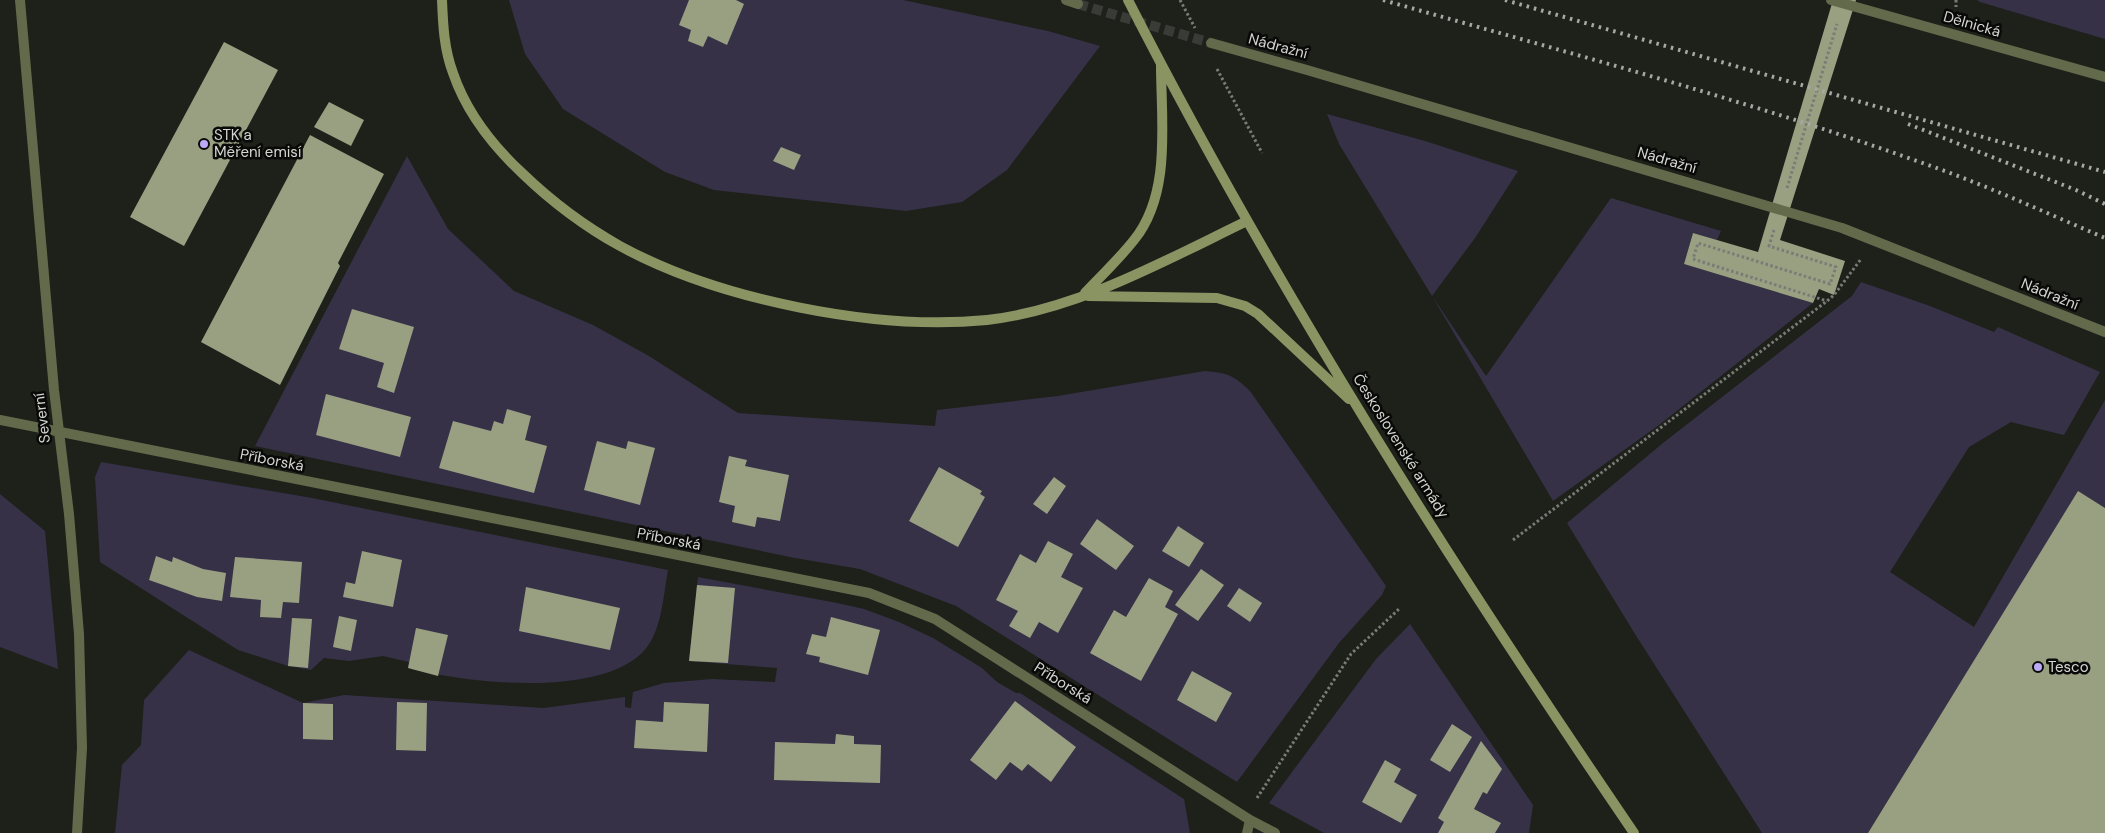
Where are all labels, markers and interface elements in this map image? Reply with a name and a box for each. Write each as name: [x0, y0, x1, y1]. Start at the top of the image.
street label: Dělnická: [1941, 6, 2003, 42]
street label: Nádražní: [1246, 29, 1310, 64]
place label: STK a Měření emisí: [214, 125, 302, 162]
marker: STK a Měření emisí: [198, 138, 210, 150]
street label: Nádražní: [1635, 142, 1699, 178]
street label: Nádražní: [2018, 273, 2082, 315]
street label: Československé armády: [1348, 370, 1454, 523]
street label: Severní: [29, 391, 55, 444]
street label: Příborská: [238, 444, 306, 476]
street label: Příborská: [635, 523, 703, 555]
street label: Příborská: [1030, 657, 1096, 709]
place label: Tesco: [2048, 657, 2089, 677]
marker: Tesco: [2032, 661, 2044, 673]

